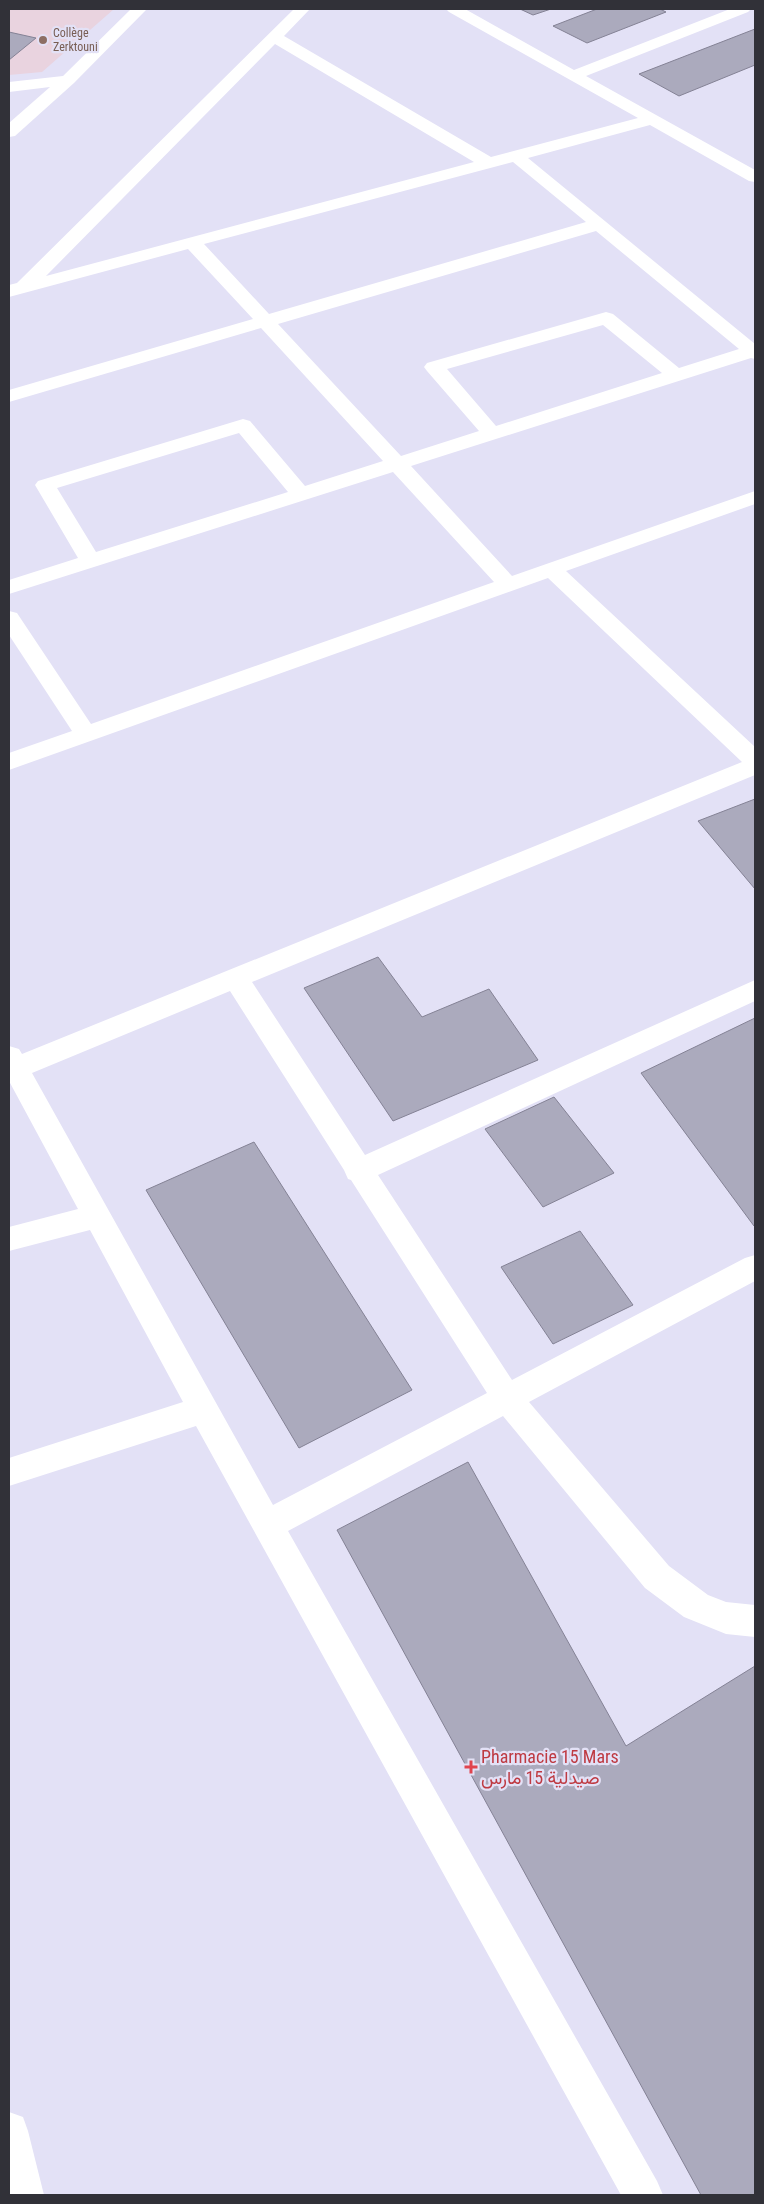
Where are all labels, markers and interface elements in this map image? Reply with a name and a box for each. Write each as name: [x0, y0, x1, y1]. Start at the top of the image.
place label: Collège Zerktouni: [53, 26, 98, 54]
marker: Collège Zerktouni: [37, 34, 49, 46]
place label: Pharmacie 15 Mars صيدلية 15 مارس: [481, 1746, 619, 1789]
marker: Pharmacie 15 Mars صيدلية 15 مارس: [465, 1761, 477, 1773]

